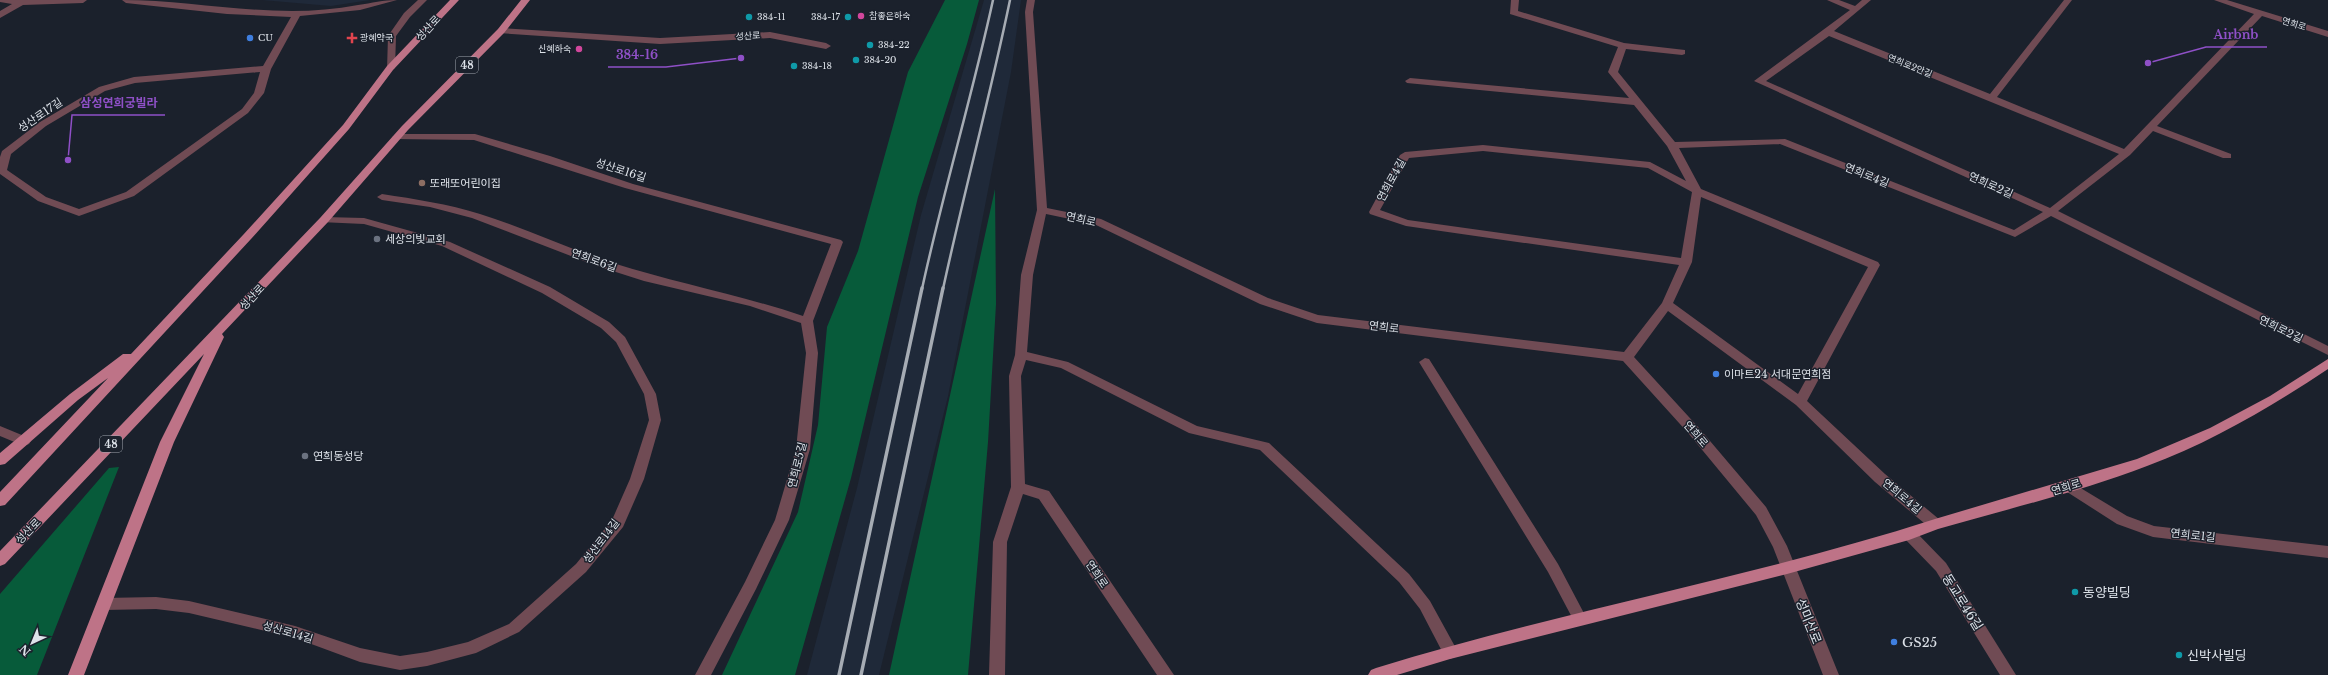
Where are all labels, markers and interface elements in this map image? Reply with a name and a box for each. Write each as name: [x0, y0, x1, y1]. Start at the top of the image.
place label: 참좋은하숙: [869, 10, 911, 21]
place label: 384-11: [757, 11, 785, 22]
place label: 384-17: [811, 11, 840, 22]
marker: 참좋은하숙: [856, 11, 866, 21]
street label: 성산로: [413, 12, 443, 44]
marker: 384-11: [744, 12, 754, 22]
marker: 384-17: [843, 12, 853, 22]
street label: 연희로: [2281, 15, 2308, 32]
callout: Airbnb: [2206, 23, 2267, 47]
text: Airbnb: [2213, 27, 2258, 42]
street label: 성산로: [735, 29, 761, 42]
place label: CU: [258, 32, 273, 43]
place label: 광혜약국: [360, 32, 394, 43]
marker: CU: [245, 33, 255, 43]
marker: 광혜약국: [347, 33, 357, 43]
place label: 384-22: [878, 39, 910, 50]
marker: 384-22: [865, 40, 875, 50]
place label: 신혜하숙: [538, 43, 572, 54]
callout: 384-16: [608, 43, 666, 67]
marker: 신혜하숙: [574, 44, 584, 54]
text: 384-16: [616, 47, 658, 62]
street label: 연희로2안길: [1886, 52, 1934, 79]
place label: 384-20: [864, 54, 896, 65]
marker: 384-20: [851, 55, 861, 65]
road number: 48: [456, 57, 478, 73]
place label: 384-18: [802, 60, 832, 71]
marker: 384-18: [789, 61, 799, 71]
callout: 삼성연희궁빌라: [72, 91, 165, 115]
street label: 성산로17길: [15, 95, 65, 135]
text: 삼성연희궁빌라: [80, 95, 158, 110]
street label: 성산로16길: [594, 155, 648, 185]
street label: 연희로4길: [1374, 156, 1408, 204]
street label: 연희로4길: [1843, 160, 1891, 190]
street label: 연희로2길: [1967, 169, 2015, 201]
place label: 또래또어린이집: [430, 176, 501, 190]
marker: 또래또어린이집: [417, 178, 427, 188]
street label: 연희로: [1065, 209, 1097, 229]
place label: 세상의빛교회: [385, 232, 446, 246]
marker: 세상의빛교회: [372, 234, 382, 244]
street label: 연희로6길: [569, 245, 619, 275]
street label: 성산로: [237, 281, 267, 313]
street label: 연희로2길: [2257, 312, 2305, 346]
street label: 연희로: [1368, 318, 1400, 336]
place label: 이마트24 서대문연희점: [1724, 367, 1831, 381]
marker: 이마트24 서대문연희점: [1711, 369, 1721, 379]
street label: 연희로: [1681, 418, 1711, 450]
road number: 48: [100, 436, 122, 452]
street label: 연희로5길: [785, 441, 809, 489]
place label: 연희동성당: [313, 449, 364, 463]
marker: 연희동성당: [300, 451, 310, 461]
street label: 연희로4길: [1880, 476, 1924, 516]
street label: 연희로: [2049, 476, 2083, 498]
street label: 성산로: [12, 515, 44, 547]
street label: 성산로14길: [580, 516, 622, 566]
street label: 연희로1길: [2170, 526, 2216, 544]
street label: 연희로: [1083, 557, 1111, 591]
street label: 동교로46길: [1938, 571, 1987, 634]
place label: 동양빌딩: [2083, 584, 2131, 601]
marker: 동양빌딩: [2070, 587, 2080, 597]
street label: 성미산로: [1792, 596, 1825, 647]
street label: 성산로14길: [261, 618, 315, 646]
north arrow: [12, 623, 52, 663]
place label: GS25: [1902, 634, 1937, 651]
marker: GS25: [1889, 637, 1899, 647]
text: N: [16, 641, 34, 659]
place label: 신박사빌딩: [2187, 647, 2247, 664]
marker: 신박사빌딩: [2174, 650, 2184, 660]

